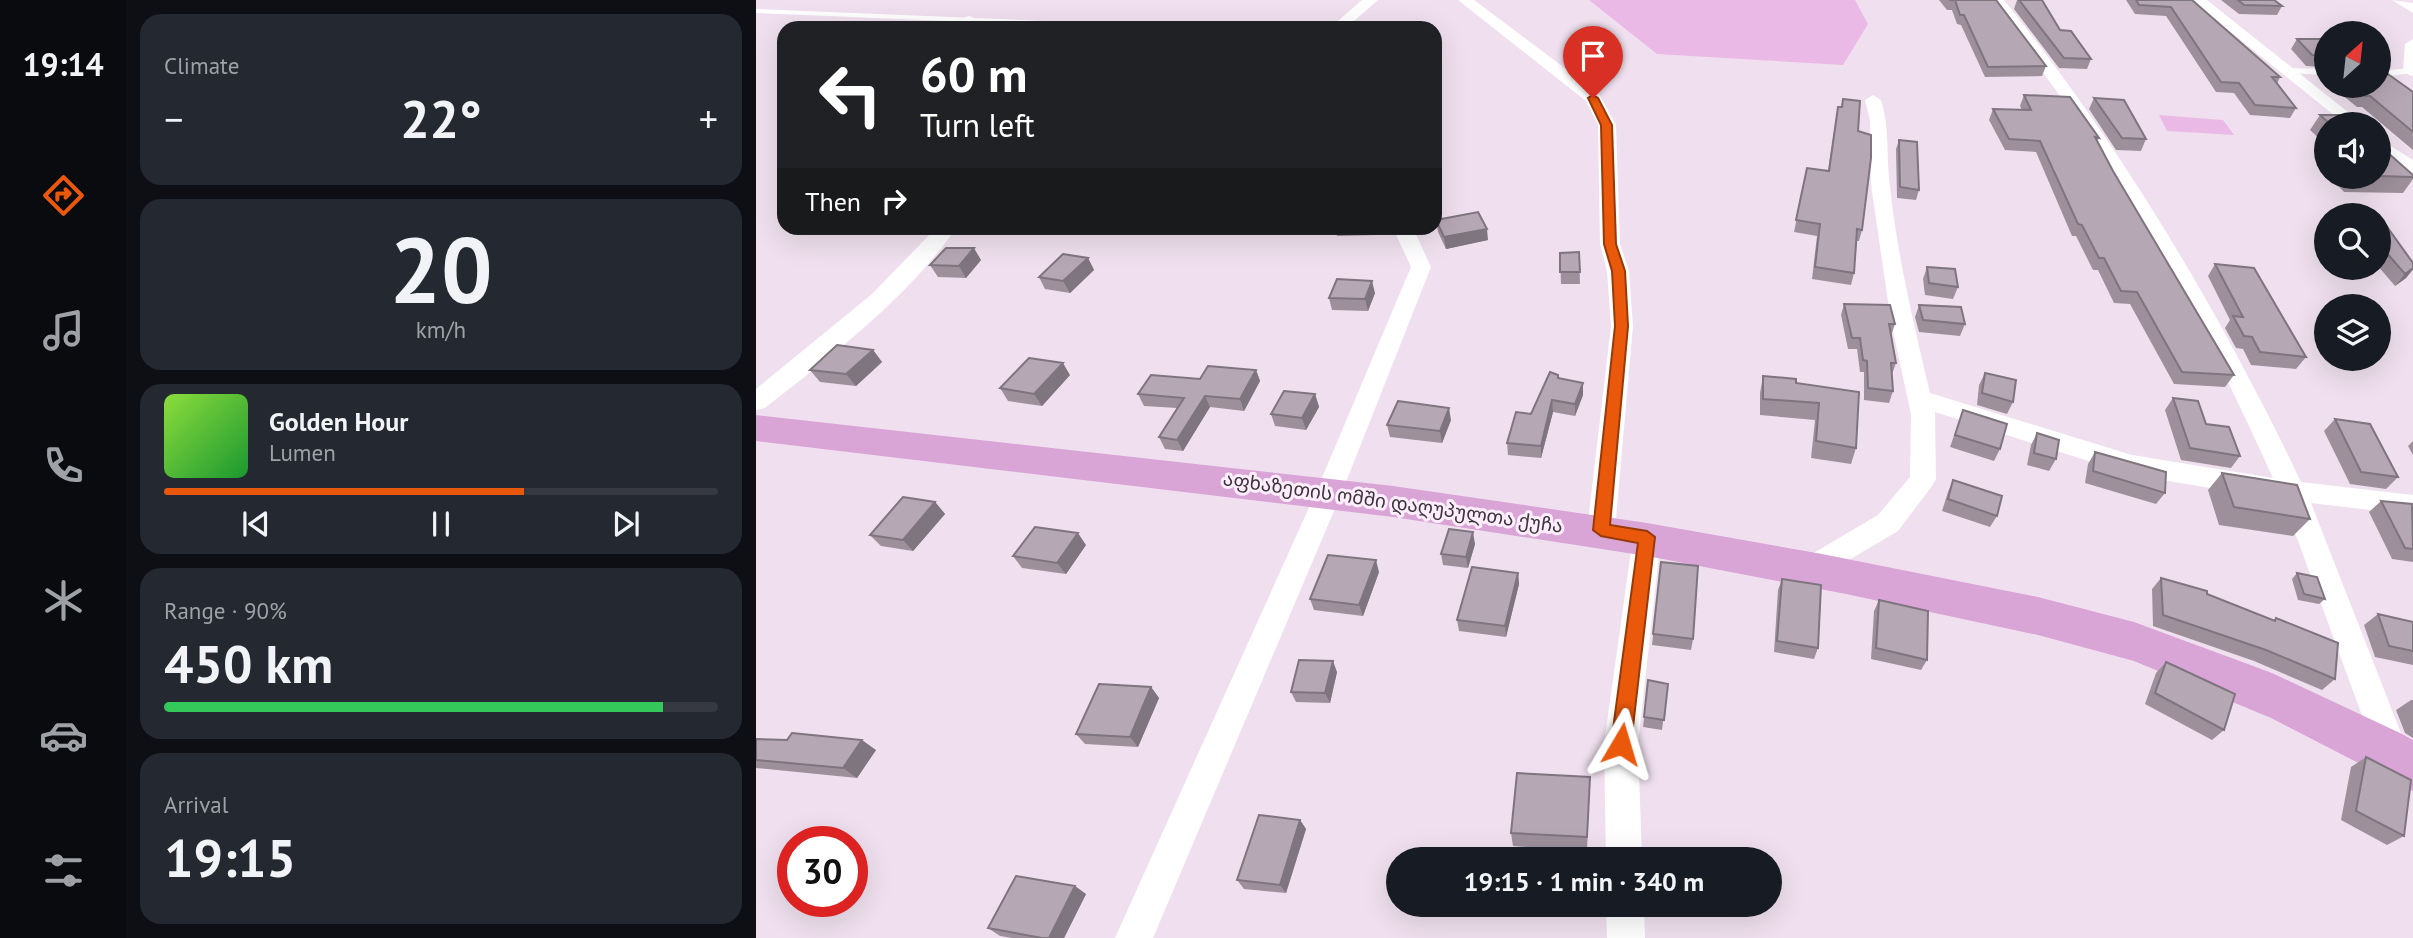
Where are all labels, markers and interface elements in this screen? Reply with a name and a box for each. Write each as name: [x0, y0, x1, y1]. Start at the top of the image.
north arrow: [2314, 21, 2390, 98]
map controls: [2314, 21, 2391, 371]
pin: [1563, 26, 1623, 98]
icon: arrive: [1574, 37, 1612, 75]
text: 60 m: [920, 42, 1027, 106]
text: 19:14: [22, 43, 104, 85]
icon: left: [805, 49, 896, 140]
text: Climate: [164, 51, 239, 80]
text: 22°: [400, 85, 482, 152]
text: −: [164, 94, 183, 143]
text: +: [699, 94, 718, 143]
text: Turn left: [920, 104, 1035, 146]
button: sound: [2314, 112, 2391, 189]
icon: directions: [39, 171, 88, 220]
icon: right: [875, 182, 913, 220]
text: Then: [805, 185, 861, 218]
button: search: [2314, 203, 2391, 280]
text: 20: [389, 210, 493, 328]
button: layers: [2314, 294, 2391, 371]
icon: music: [39, 306, 88, 355]
text: km/h: [416, 315, 466, 344]
text: Golden Hour: [269, 405, 408, 438]
text: Lumen: [269, 438, 336, 467]
icon: phone: [39, 441, 88, 490]
street label: აფხაზეთის ომში დაღუპულთა ქუჩა: [1221, 466, 1564, 539]
icon: previous: [237, 505, 275, 543]
icon: pause: [422, 505, 460, 543]
icon: next: [607, 505, 645, 543]
icon: climate: [39, 576, 88, 625]
text: Range · 90%: [164, 596, 287, 625]
text: 450 km: [164, 630, 333, 697]
position arrow: [1584, 707, 1658, 781]
icon: car: [39, 711, 88, 760]
text: Arrival: [164, 790, 228, 819]
text: 19:15: [164, 824, 296, 891]
speed limit sign: 30: [777, 826, 868, 917]
icon: filters: [39, 846, 88, 895]
text: 19:15 · 1 min · 340 m: [1464, 865, 1704, 898]

